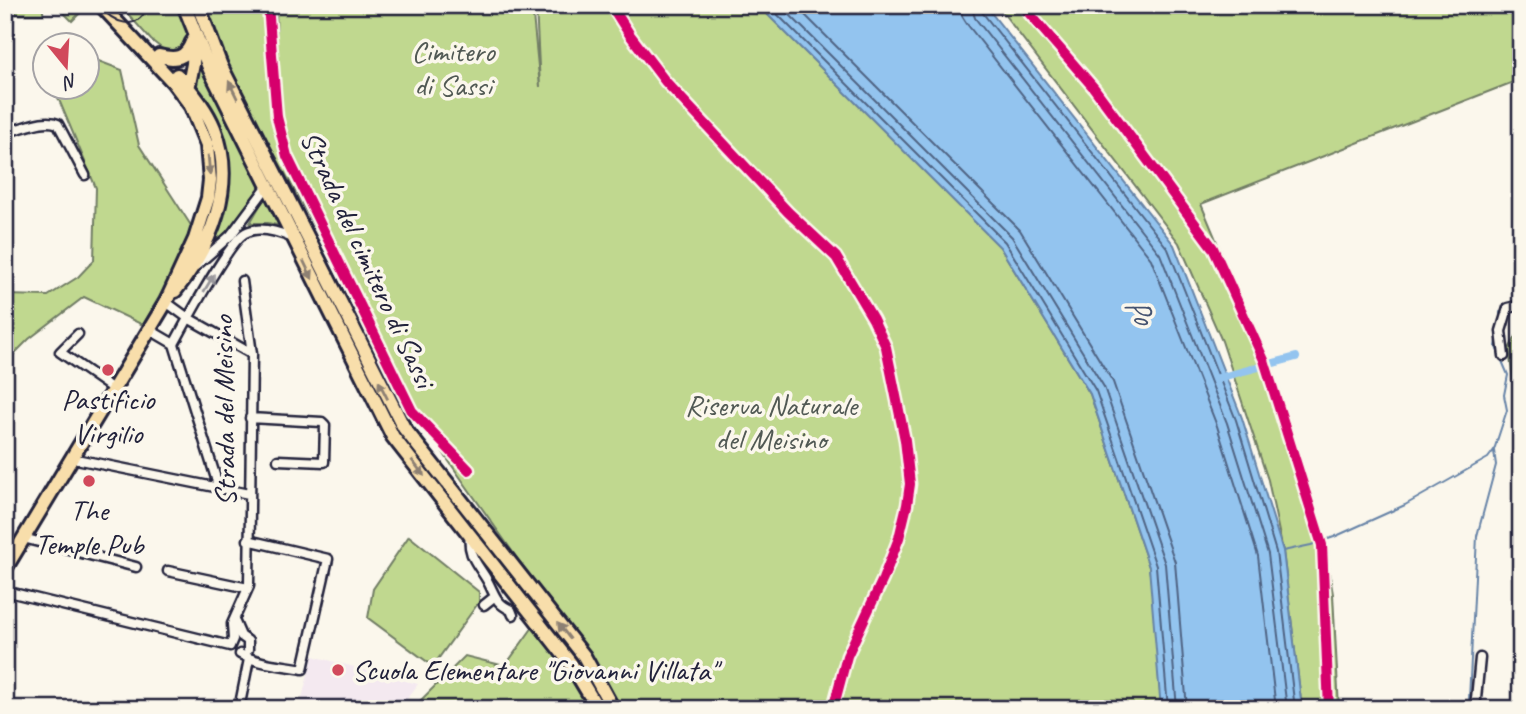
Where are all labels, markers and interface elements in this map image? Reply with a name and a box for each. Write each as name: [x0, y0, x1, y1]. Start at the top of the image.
north arrow: [32, 32, 102, 102]
park label: Cimitero di Sassi: [411, 32, 496, 104]
text: N: [59, 68, 80, 95]
one-way arrow: [227, 80, 238, 100]
street label: Strada del cimitero di Sassi: [292, 124, 446, 397]
one-way arrow: [204, 154, 215, 176]
one-way arrow: [303, 259, 314, 280]
one-way arrow: [203, 273, 216, 292]
water label: Po: [1116, 289, 1166, 335]
street label: Strada del Meisino: [203, 314, 245, 507]
marker: Pastificio Virgilio: [100, 362, 116, 378]
place label: Pastificio Virgilio: [62, 380, 156, 452]
one-way arrow: [378, 380, 390, 400]
park label: Riserva Naturale del Meisino: [685, 386, 859, 458]
one-way arrow: [410, 459, 424, 477]
marker: The Temple Pub: [81, 473, 97, 489]
place label: The Temple Pub: [35, 491, 145, 563]
one-way arrow: [556, 622, 571, 640]
place label: Scuola Elementare "Giovanni Villata": [352, 651, 723, 689]
marker: Scuola Elementare "Giovanni Villata": [330, 662, 346, 678]

